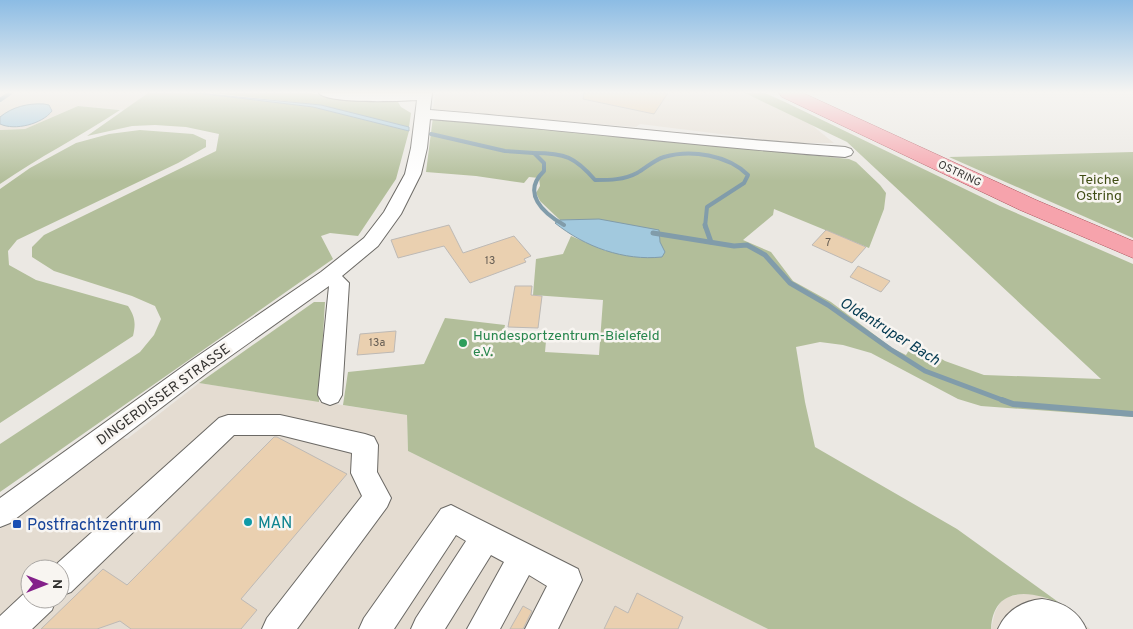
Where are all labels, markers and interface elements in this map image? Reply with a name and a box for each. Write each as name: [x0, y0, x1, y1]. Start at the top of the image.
street label: OSTRING: [936, 158, 984, 190]
park label: Teiche Ostring: [1076, 172, 1122, 205]
house number: 7: [825, 236, 831, 250]
house number: 13: [485, 254, 495, 268]
water label: Oldentruper Bach: [836, 294, 943, 371]
place label: Hundesportzentrum-Bielefeld e.V.: [473, 328, 660, 361]
house number: 13a: [369, 336, 386, 350]
marker: Hundesportzentrum-Bielefeld e.V.: [457, 337, 469, 349]
street label: DINGERDISSER STRASSE: [94, 341, 234, 449]
place label: MAN: [258, 514, 292, 534]
place label: Postfrachtzentrum: [27, 516, 161, 536]
marker: MAN: [242, 516, 254, 528]
marker: Postfrachtzentrum: [11, 518, 23, 530]
north arrow: [20, 559, 70, 609]
text: N: [48, 579, 65, 589]

